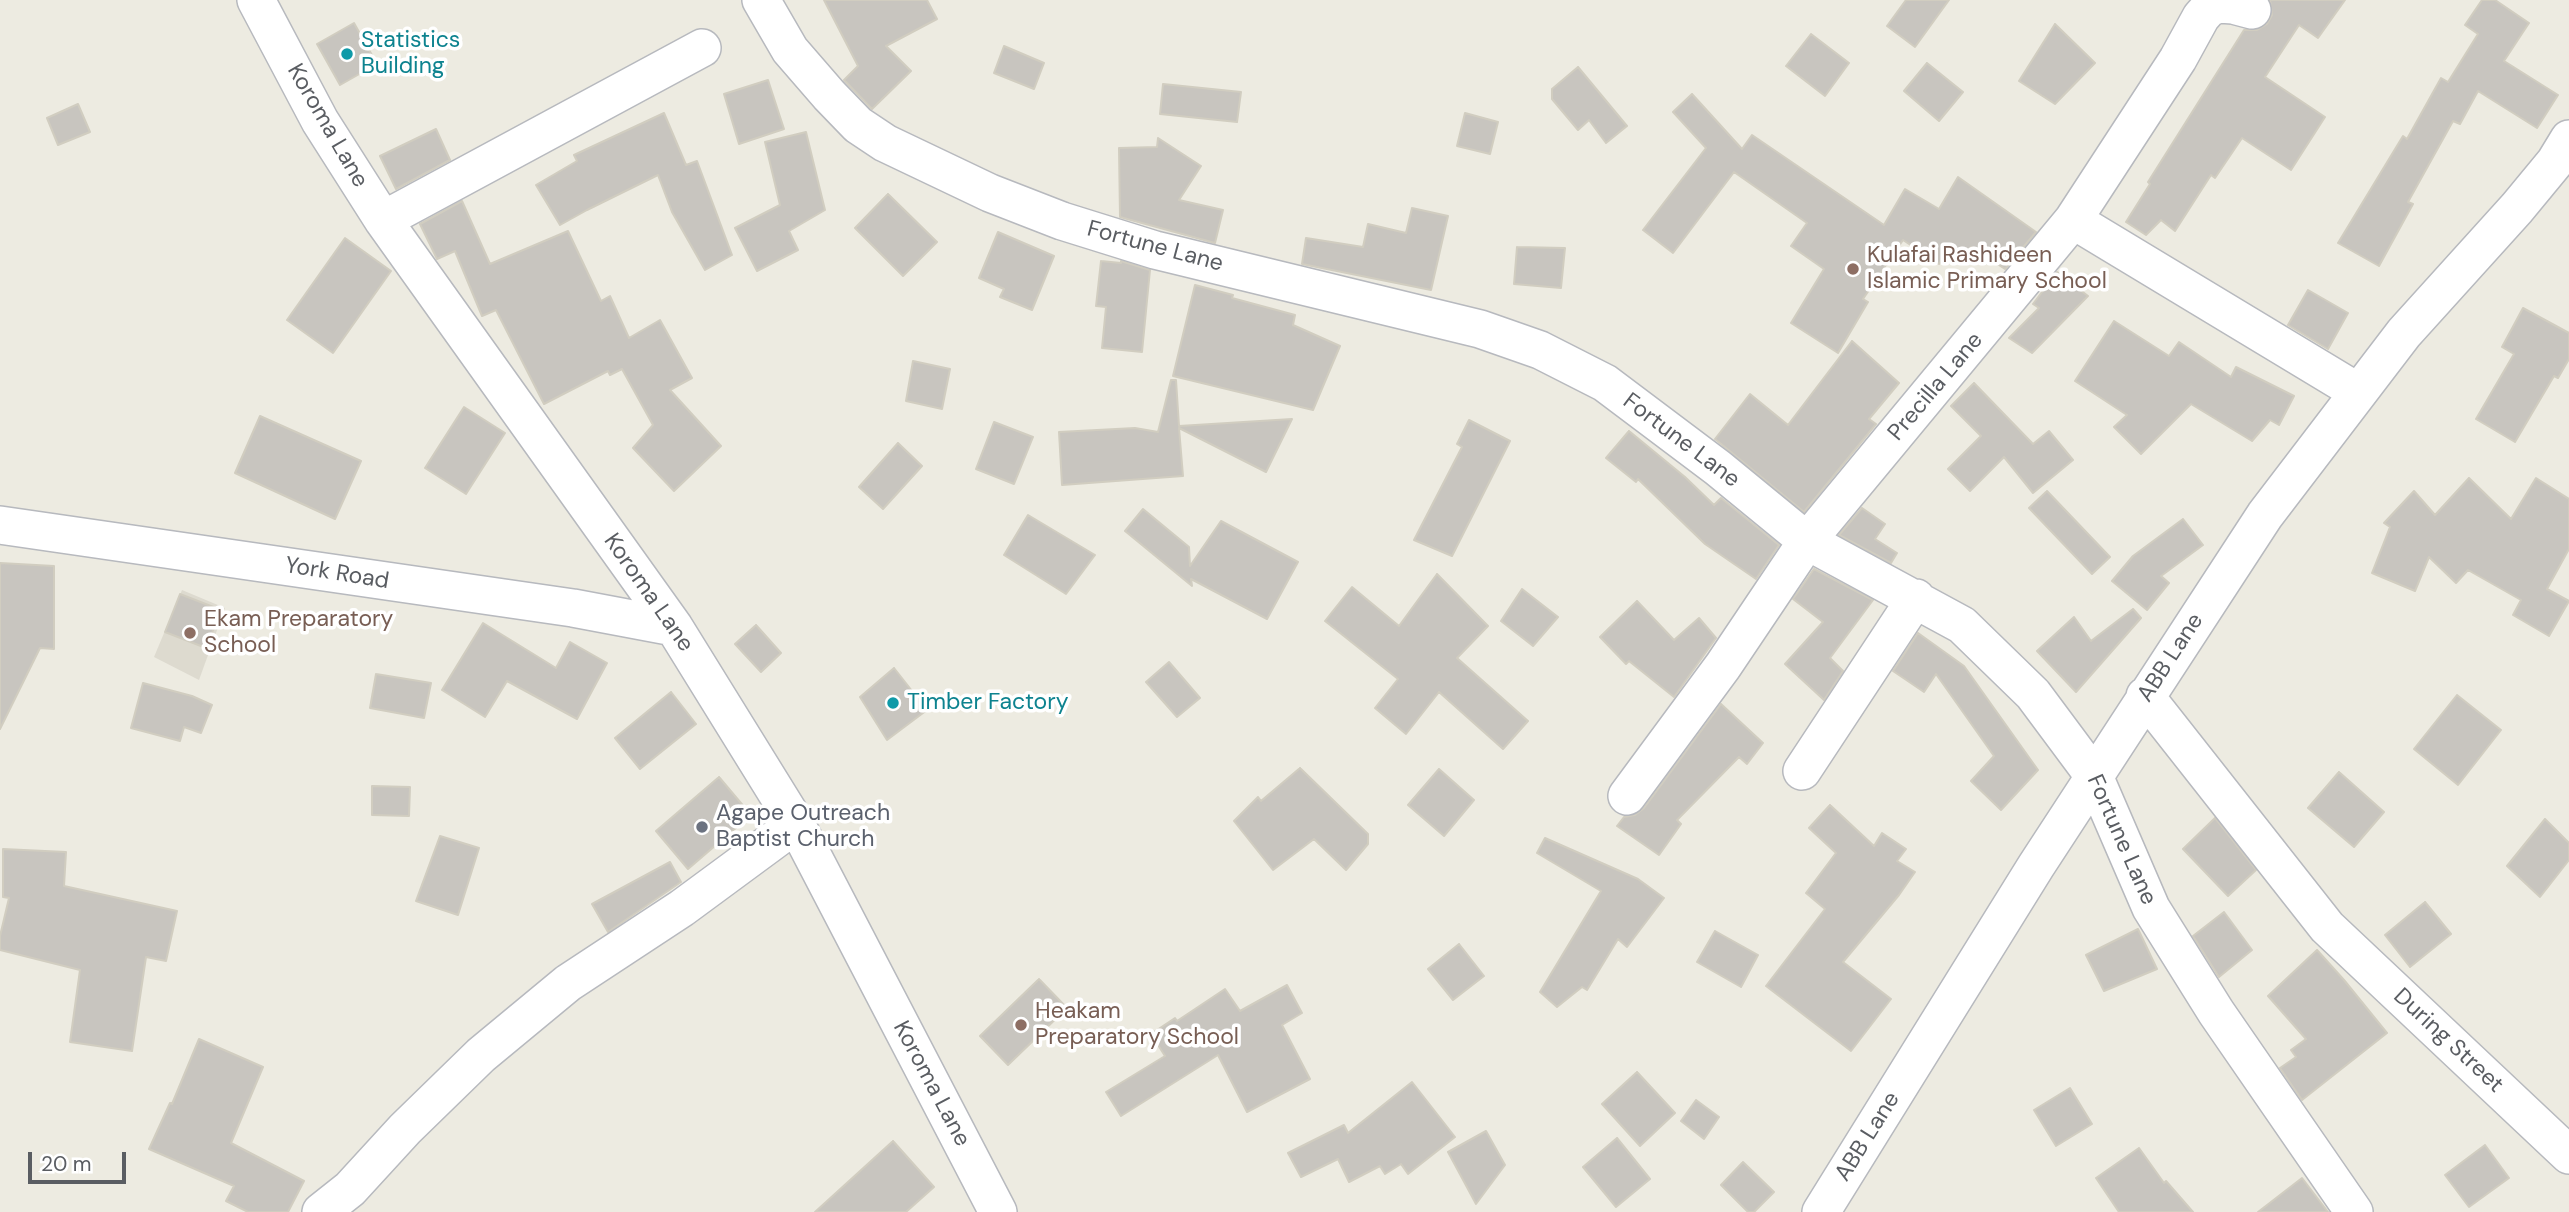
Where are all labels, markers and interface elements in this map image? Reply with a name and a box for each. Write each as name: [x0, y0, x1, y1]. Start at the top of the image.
place label: Statistics Building: [361, 27, 460, 81]
marker: Statistics Building: [339, 46, 355, 62]
street label: Koroma Lane: [281, 59, 373, 193]
street label: Fortune Lane: [1084, 216, 1226, 278]
place label: Kulafai Rashideen Islamic Primary School: [1867, 242, 2107, 296]
marker: Kulafai Rashideen Islamic Primary School: [1845, 261, 1861, 277]
street label: Precilla Lane: [1883, 327, 1989, 447]
street label: Fortune Lane: [1617, 388, 1745, 494]
street label: Koroma Lane: [597, 529, 699, 657]
street label: York Road: [283, 552, 391, 596]
place label: Ekam Preparatory School: [204, 606, 393, 660]
street label: ABB Lane: [2132, 609, 2210, 707]
marker: Ekam Preparatory School: [182, 625, 198, 641]
place label: Timber Factory: [907, 689, 1069, 717]
marker: Timber Factory: [885, 695, 901, 711]
street label: Fortune Lane: [2080, 771, 2162, 909]
place label: Agape Outreach Baptist Church: [716, 800, 890, 854]
marker: Agape Outreach Baptist Church: [694, 819, 710, 835]
street label: During Street: [2387, 983, 2509, 1099]
place label: Heakam Preparatory School: [1035, 998, 1239, 1052]
street label: Koroma Lane: [886, 1017, 976, 1151]
marker: Heakam Preparatory School: [1013, 1017, 1029, 1033]
street label: ABB Lane: [1830, 1087, 1906, 1187]
scale bar: [32, 1138, 130, 1182]
text: 20 m: [41, 1150, 92, 1178]

